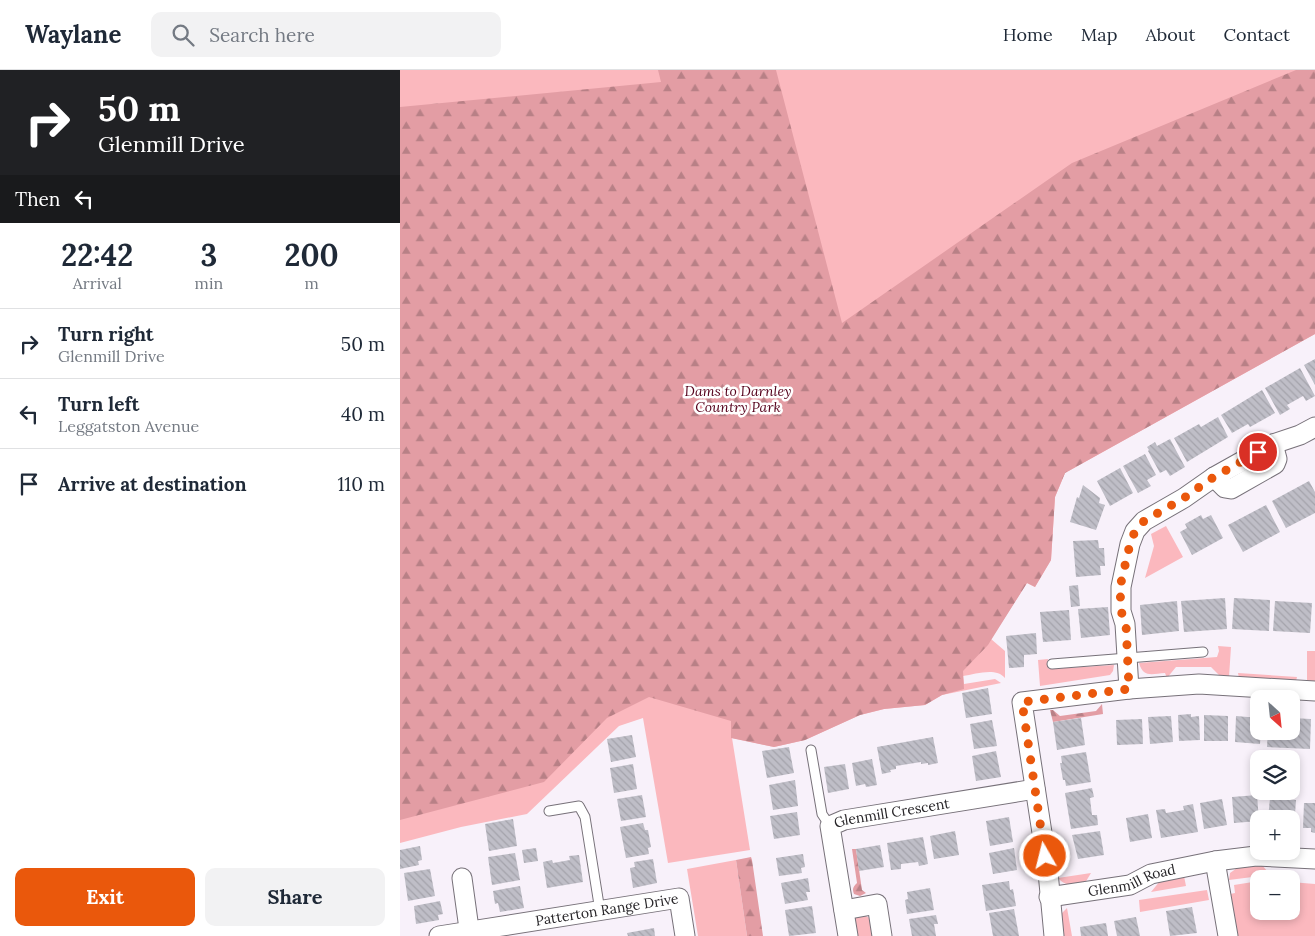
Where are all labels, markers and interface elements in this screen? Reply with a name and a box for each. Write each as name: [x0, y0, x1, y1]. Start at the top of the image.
search box: [151, 12, 501, 57]
text: Waylane: [25, 19, 121, 50]
icon: search: [169, 21, 197, 49]
text: Search here: [209, 23, 315, 47]
text: Home: [1003, 23, 1053, 46]
text: Map: [1081, 23, 1117, 46]
text: About: [1145, 23, 1195, 46]
text: Contact: [1223, 23, 1290, 46]
text: 50 m: [98, 86, 181, 131]
icon: right: [15, 90, 80, 155]
text: Glenmill Drive: [98, 130, 245, 158]
icon: left: [70, 185, 98, 213]
text: Then: [15, 187, 60, 211]
text: 22:42: [61, 236, 133, 274]
text: 3: [200, 236, 217, 274]
text: 200: [284, 236, 339, 274]
text: Arrival: [73, 273, 122, 293]
text: min: [195, 273, 223, 293]
text: m: [304, 273, 319, 293]
text: Turn right: [58, 322, 154, 346]
icon: right: [15, 330, 43, 358]
text: 50 m: [341, 332, 385, 356]
text: Glenmill Drive: [58, 346, 165, 366]
park label: Dams to Darnley Country Park: [685, 382, 791, 416]
text: Turn left: [58, 392, 139, 416]
icon: left: [15, 400, 43, 428]
text: 40 m: [341, 402, 385, 426]
text: Leggatston Avenue: [58, 416, 199, 436]
pin: [1237, 431, 1279, 473]
icon: arrive: [1244, 438, 1272, 466]
icon: arrive: [15, 470, 43, 498]
text: Arrive at destination: [58, 472, 247, 496]
text: 110 m: [337, 472, 385, 496]
north arrow: [1250, 690, 1300, 740]
map controls: [1250, 690, 1300, 920]
button: layers: [1250, 750, 1300, 800]
street label: Glenmill Crescent: [831, 794, 951, 832]
button: +: [1250, 810, 1300, 860]
position arrow: [1018, 829, 1070, 881]
street label: Glenmill Road: [1087, 860, 1177, 900]
button: Exit: [15, 868, 195, 926]
button: Share: [205, 868, 385, 926]
button: −: [1250, 870, 1300, 920]
street label: Patterton Range Drive: [534, 889, 680, 930]

